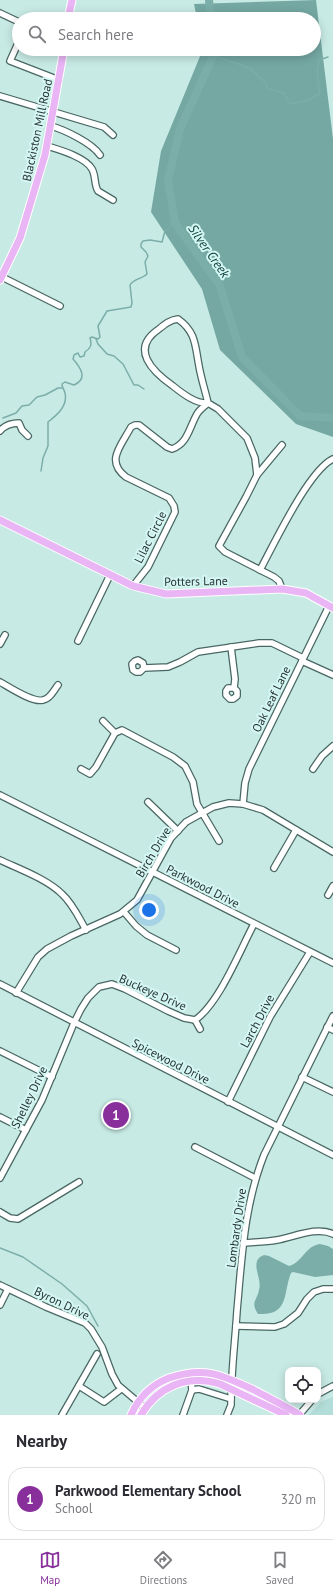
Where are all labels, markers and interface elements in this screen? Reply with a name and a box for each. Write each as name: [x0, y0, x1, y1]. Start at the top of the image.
search box: [12, 12, 321, 56]
icon: search: [26, 23, 48, 45]
text: Search here: [58, 25, 134, 44]
street label: Blackiston Mill Road: [19, 77, 55, 183]
water label: Silver Creek: [184, 221, 234, 282]
street label: Lilac Circle: [131, 508, 169, 566]
street label: Potters Lane: [164, 573, 228, 589]
street label: Oak Leaf Lane: [248, 663, 294, 735]
street label: Birch Drive: [132, 824, 174, 880]
street label: Parkwood Drive: [164, 861, 242, 911]
your location: [139, 900, 159, 920]
street label: Buckeye Drive: [117, 971, 189, 1013]
street label: Larch Drive: [237, 992, 277, 1050]
street label: Spicewood Drive: [130, 1035, 212, 1087]
street label: Shelley Drive: [8, 1064, 50, 1130]
pin: 1: [103, 1100, 129, 1130]
street label: Lombardy Drive: [223, 1187, 249, 1269]
street label: Byron Drive: [32, 1283, 92, 1323]
map controls: [285, 1367, 321, 1403]
button: locate: [285, 1367, 321, 1403]
text: Nearby: [16, 1430, 67, 1452]
text: Parkwood Elementary School: [55, 1481, 241, 1500]
text: 1: [26, 1491, 34, 1508]
text: 320 m: [281, 1491, 316, 1508]
text: School: [55, 1500, 93, 1517]
tab: Map: [39, 1549, 61, 1587]
tab: Directions: [140, 1549, 187, 1587]
tab: Saved: [266, 1549, 294, 1587]

